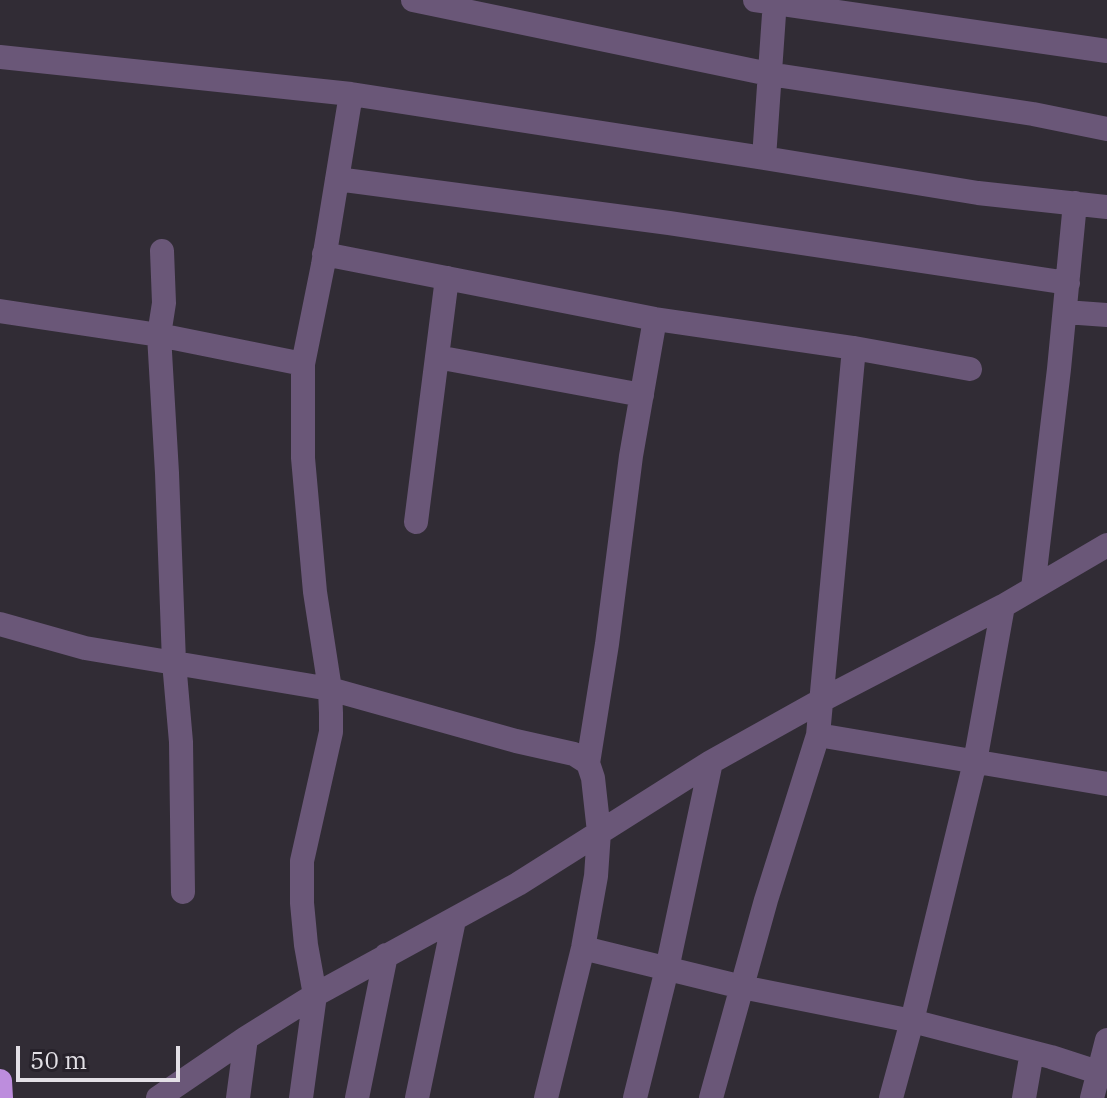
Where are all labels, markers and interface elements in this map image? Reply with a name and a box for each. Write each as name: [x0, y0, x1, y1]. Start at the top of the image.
scale bar: [20, 1030, 184, 1080]
text: 50 m: [30, 1044, 87, 1076]

